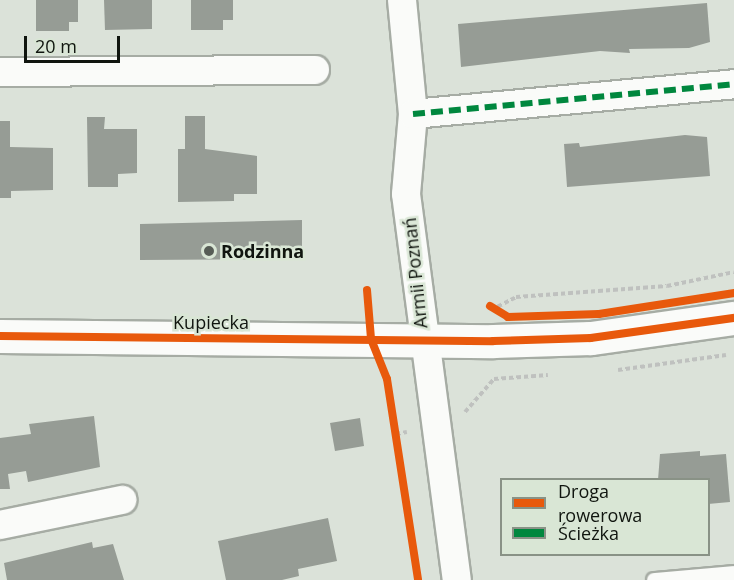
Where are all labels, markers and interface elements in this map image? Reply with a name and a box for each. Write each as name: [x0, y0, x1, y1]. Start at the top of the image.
scale bar: [27, 24, 123, 62]
text: 20 m: [35, 34, 77, 58]
street label: Armii Poznań: [398, 217, 432, 329]
place label: Rodzinna: [221, 240, 304, 262]
marker: Rodzinna: [202, 244, 216, 258]
street label: Kupiecka: [173, 311, 249, 333]
legend: [500, 478, 710, 556]
text: Droga rowerowa: [558, 479, 642, 527]
text: Ścieżka: [558, 521, 619, 545]

